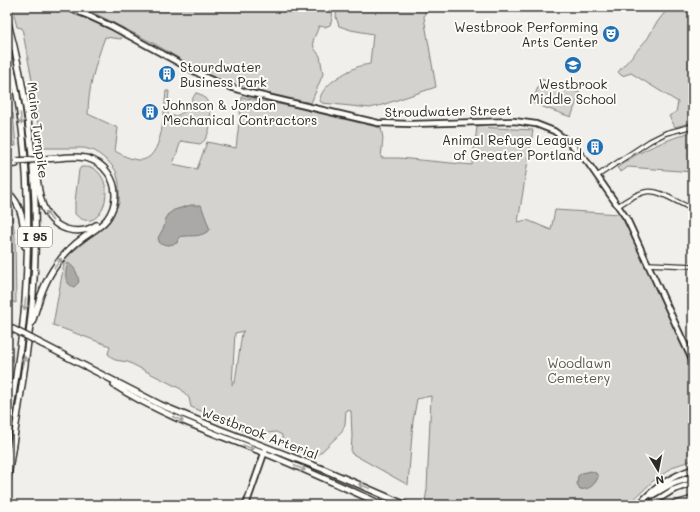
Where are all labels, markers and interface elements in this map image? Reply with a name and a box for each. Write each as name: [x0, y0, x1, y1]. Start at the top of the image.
place label: Westbrook Performing Arts Center: [454, 18, 598, 50]
theatre icon: Westbrook Performing Arts Center: [601, 24, 621, 44]
school or university icon: Westbrook Middle School: [563, 55, 583, 75]
place label: Stourdwater Business Park: [180, 58, 267, 90]
building icon: Stourdwater Business Park: [157, 64, 177, 84]
place label: Westbrook Middle School: [529, 75, 617, 107]
street label: Maine Turnpike: [24, 81, 53, 179]
place label: Johnson & Jordon Mechanical Contractors: [163, 96, 317, 128]
street label: Stroudwater Street: [385, 101, 512, 120]
building icon: Johnson & Jordon Mechanical Contractors: [140, 102, 160, 122]
one-way arrow: [17, 112, 25, 125]
place label: Animal Refuge League of Greater Portland: [442, 131, 582, 163]
building icon: Animal Refuge League of Greater Portland: [585, 137, 605, 157]
one-way arrow: [44, 210, 53, 221]
road number: I 95: [18, 227, 52, 247]
one-way arrow: [53, 257, 62, 268]
one-way arrow: [21, 298, 28, 311]
park label: Woodlawn Cemetery: [547, 354, 611, 386]
one-way arrow: [20, 356, 28, 369]
street label: Westbrook Arterial: [199, 402, 321, 463]
one-way arrow: [171, 416, 183, 423]
one-way arrow: [241, 443, 253, 451]
north arrow: [638, 450, 678, 490]
one-way arrow: [294, 465, 306, 473]
text: N: [654, 472, 665, 488]
one-way arrow: [358, 482, 370, 489]

